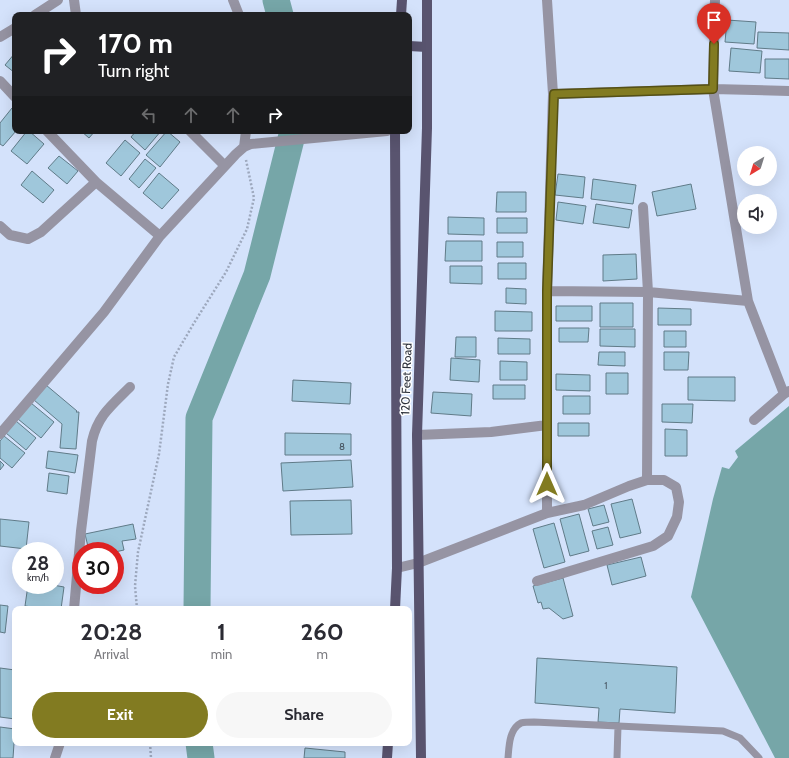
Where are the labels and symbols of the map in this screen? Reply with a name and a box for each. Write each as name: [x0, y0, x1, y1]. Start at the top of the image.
pin: [697, 3, 731, 44]
north arrow: [737, 146, 777, 186]
street label: 120 Feet Road: [397, 343, 415, 415]
house number: 8: [339, 440, 345, 453]
position arrow: [526, 463, 568, 505]
speed limit sign: 30: [72, 542, 124, 594]
house number: 1: [604, 679, 608, 692]

